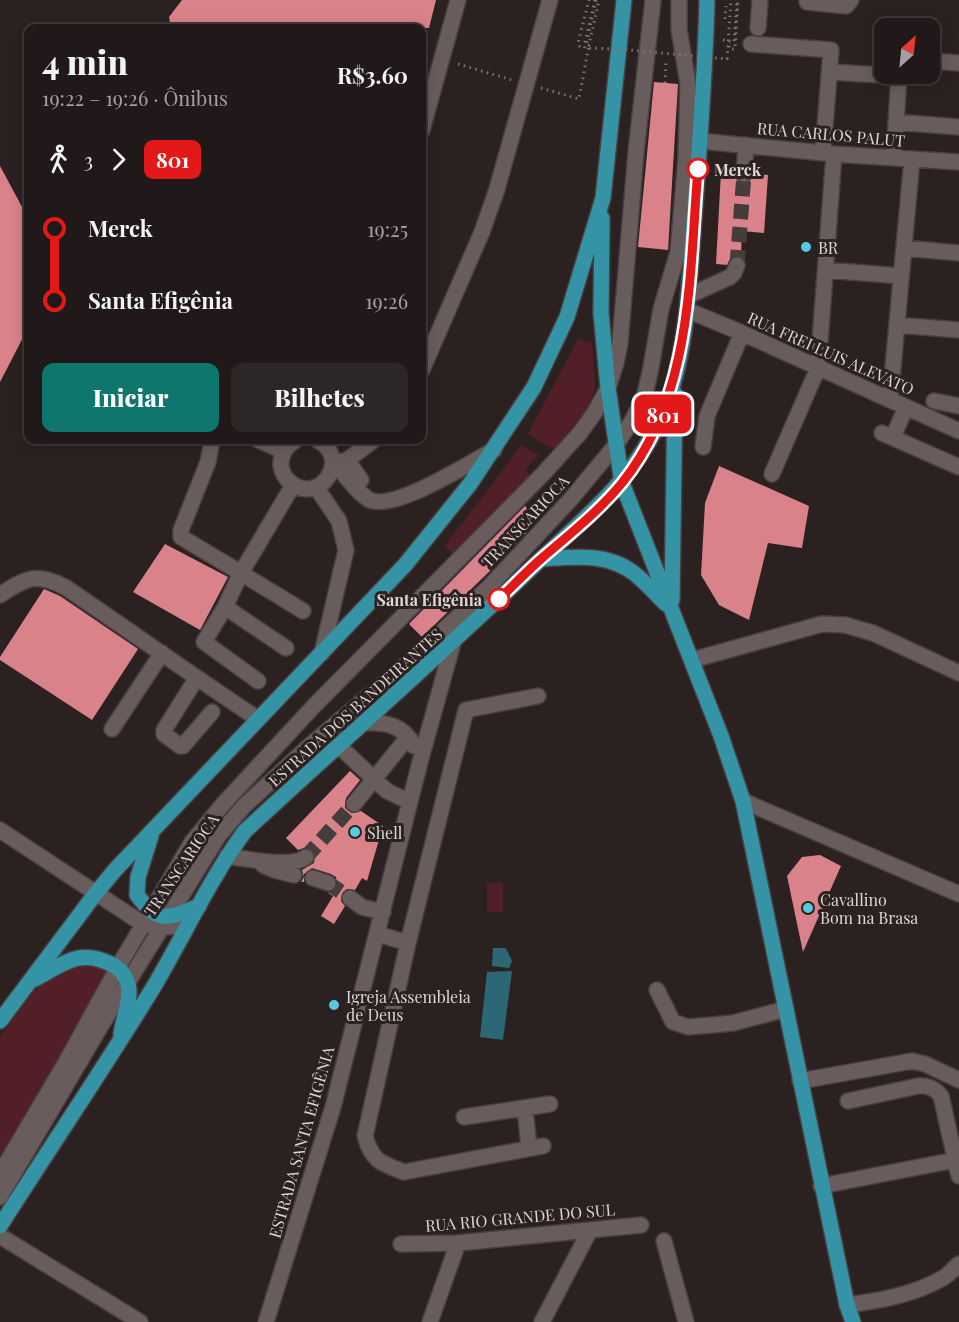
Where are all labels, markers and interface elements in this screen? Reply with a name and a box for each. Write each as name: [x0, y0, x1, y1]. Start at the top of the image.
north arrow: [874, 18, 940, 84]
map controls: [874, 18, 940, 84]
text: 4 min: [42, 39, 128, 83]
text: R$3.60: [337, 60, 408, 90]
text: 19:22 – 19:26 · Ônibus: [42, 84, 228, 111]
street label: RUA CARLOS PALUT: [756, 117, 906, 151]
icon: walk: [42, 143, 75, 176]
icon: forward: [102, 143, 135, 176]
text: 801: [156, 145, 189, 173]
text: 3: [84, 146, 93, 173]
marker: Merck: [687, 158, 709, 180]
place label: Merck: [714, 159, 762, 180]
text: Merck: [88, 213, 153, 243]
text: 19:25: [367, 215, 408, 242]
place label: BR: [818, 237, 839, 258]
marker: BR: [799, 240, 813, 254]
text: Santa Efigênia: [88, 285, 233, 315]
text: 19:26: [365, 287, 408, 314]
street label: RUA FREI LUIS ALEVATO: [744, 307, 918, 399]
button: Iniciar: [42, 363, 219, 432]
button: Bilhetes: [231, 363, 408, 432]
line badge: 801: [628, 394, 698, 434]
text: 801: [646, 400, 680, 428]
street label: TRANSCARIOCA: [477, 470, 574, 572]
marker: Santa Efigênia: [488, 588, 510, 610]
place label: Santa Efigênia: [377, 589, 483, 610]
street label: ESTRADA DOS BANDEIRANTES: [264, 623, 446, 791]
street label: TRANSCARIOCA: [139, 809, 224, 920]
place label: Shell: [367, 822, 403, 843]
marker: Shell: [348, 825, 362, 839]
place label: Cavallino Bom na Brasa: [820, 889, 918, 928]
marker: Cavallino Bom na Brasa: [801, 901, 815, 915]
place label: Igreja Assembleia de Deus: [346, 986, 471, 1025]
marker: Igreja Assembleia de Deus: [327, 998, 341, 1012]
street label: ESTRADA SANTA EFIGÊNIA: [264, 1043, 339, 1240]
street label: RUA RIO GRANDE DO SUL: [424, 1198, 616, 1236]

